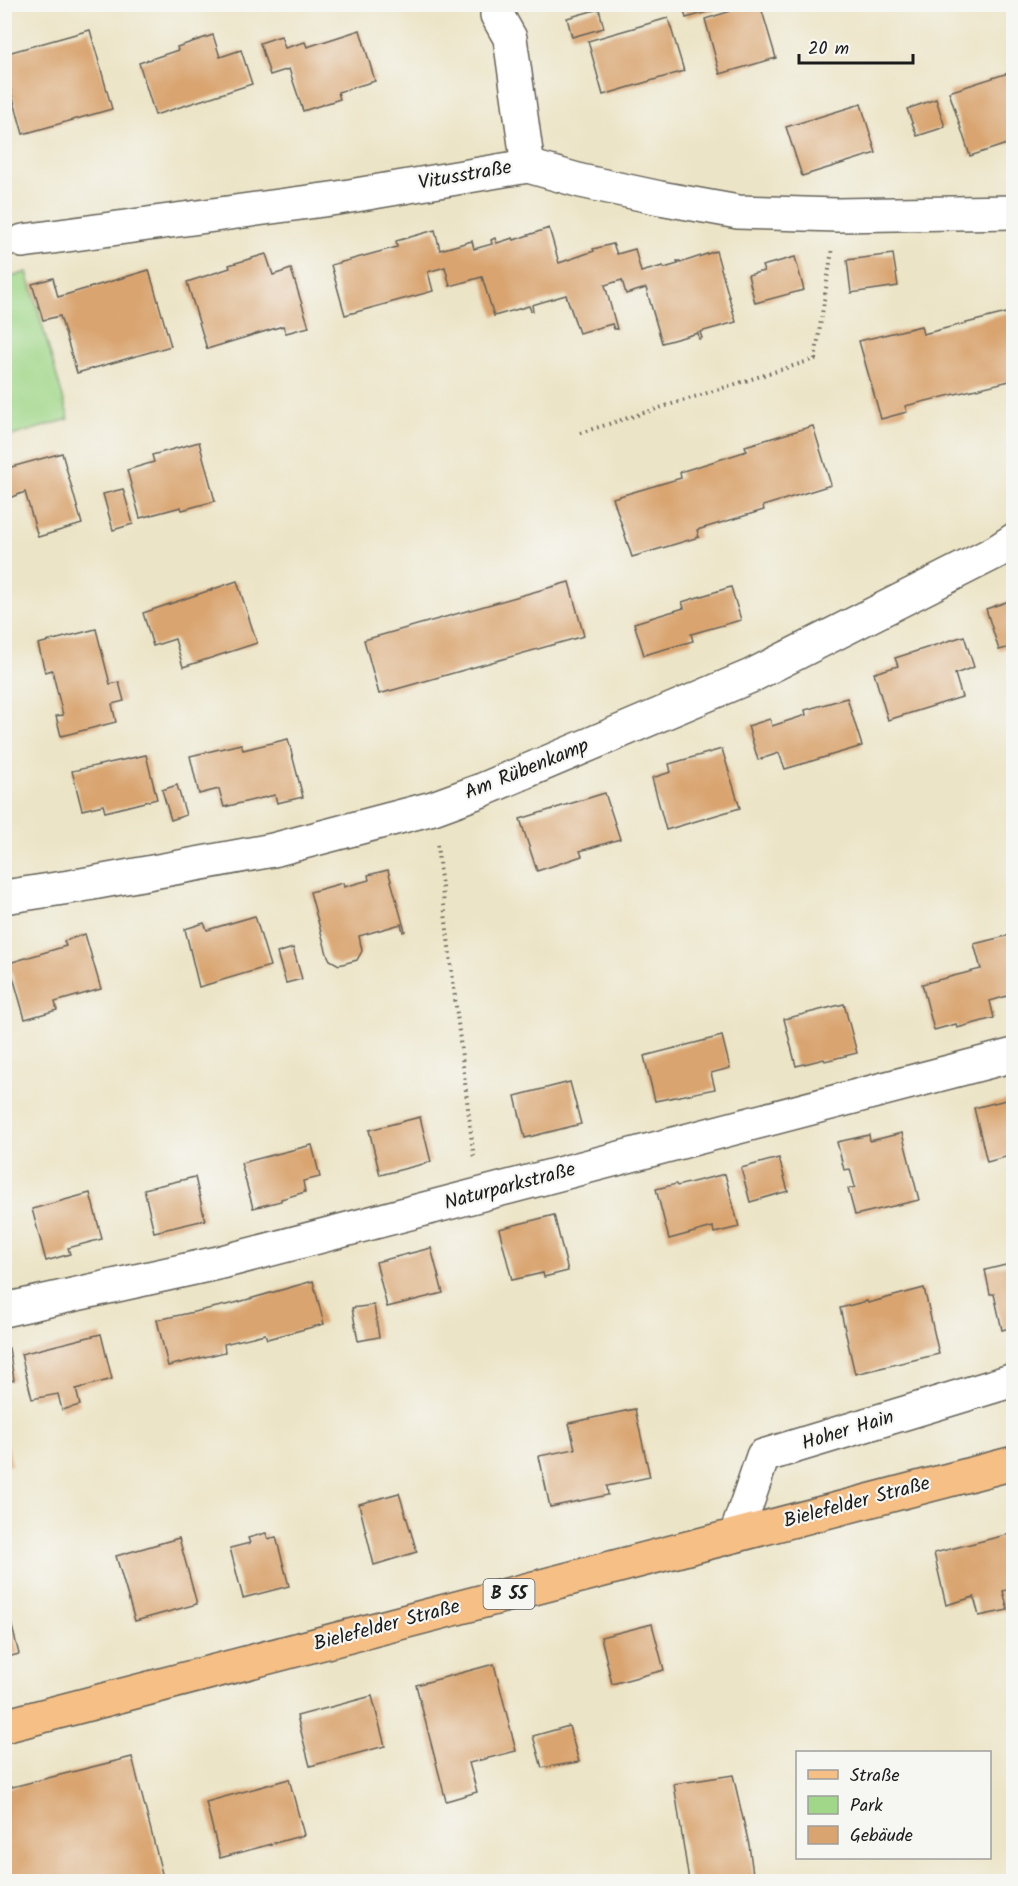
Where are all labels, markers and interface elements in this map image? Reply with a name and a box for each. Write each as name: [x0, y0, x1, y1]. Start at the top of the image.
scale bar: [799, 27, 913, 65]
text: 20 m: [808, 35, 849, 64]
street label: Vitusstraße: [416, 152, 514, 200]
street label: Am Rübenkamp: [460, 730, 594, 810]
street label: Naturparkstraße: [441, 1154, 579, 1220]
street label: Hoher Hain: [798, 1402, 898, 1460]
street label: Bielefelder Straße: [780, 1468, 934, 1538]
road number: B 55: [484, 1579, 534, 1609]
street label: Bielefelder Straße: [310, 1591, 464, 1661]
legend: [796, 1751, 991, 1859]
text: Straße: [850, 1762, 900, 1791]
text: Park: [850, 1792, 883, 1821]
text: Gebäude: [850, 1822, 913, 1851]

